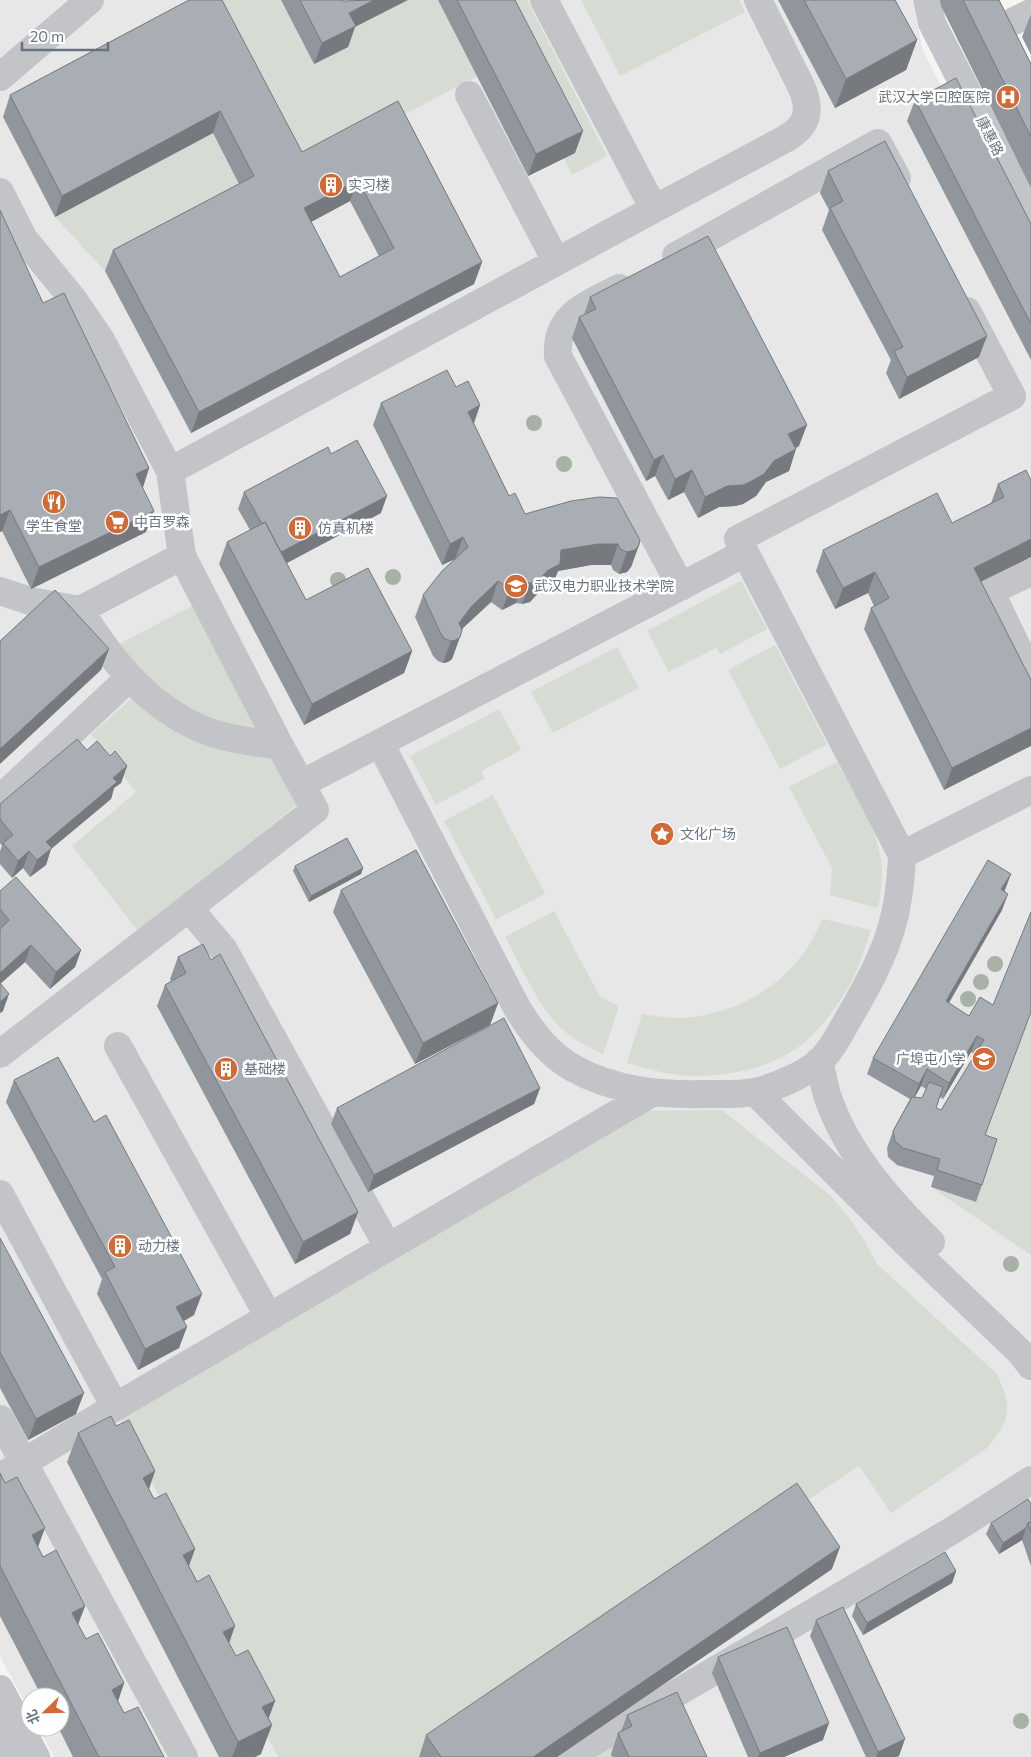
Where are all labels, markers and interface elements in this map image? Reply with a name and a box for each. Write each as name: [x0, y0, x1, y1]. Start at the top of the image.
scale bar: [22, 20, 109, 52]
text: 20 m: [30, 27, 64, 45]
hospital icon: 武汉大学口腔医院: [995, 84, 1021, 110]
place label: 武汉大学口腔医院: [878, 88, 990, 105]
street label: 康惠路: [973, 113, 1008, 158]
building icon: 实习楼: [318, 172, 344, 198]
place label: 实习楼: [348, 176, 390, 193]
restaurant icon: 学生食堂: [41, 489, 67, 515]
supermarket icon: 中百罗森: [104, 509, 130, 535]
place label: 中百罗森: [134, 513, 190, 530]
building icon: 仿真机楼: [287, 515, 313, 541]
place label: 学生食堂: [26, 517, 82, 534]
place label: 仿真机楼: [318, 519, 374, 536]
school or university icon: 武汉电力职业技术学院: [503, 573, 529, 599]
place label: 武汉电力职业技术学院: [534, 577, 674, 594]
place icon: 文化广场: [649, 821, 675, 847]
place label: 文化广场: [680, 825, 736, 842]
school or university icon: 广埠屯小学: [971, 1046, 997, 1072]
place label: 广埠屯小学: [896, 1050, 966, 1067]
building icon: 基础楼: [213, 1056, 239, 1082]
place label: 基础楼: [244, 1060, 286, 1077]
building icon: 动力楼: [107, 1233, 133, 1259]
place label: 动力楼: [138, 1237, 180, 1254]
north arrow: [20, 1687, 70, 1737]
text: 北: [22, 1708, 43, 1727]

